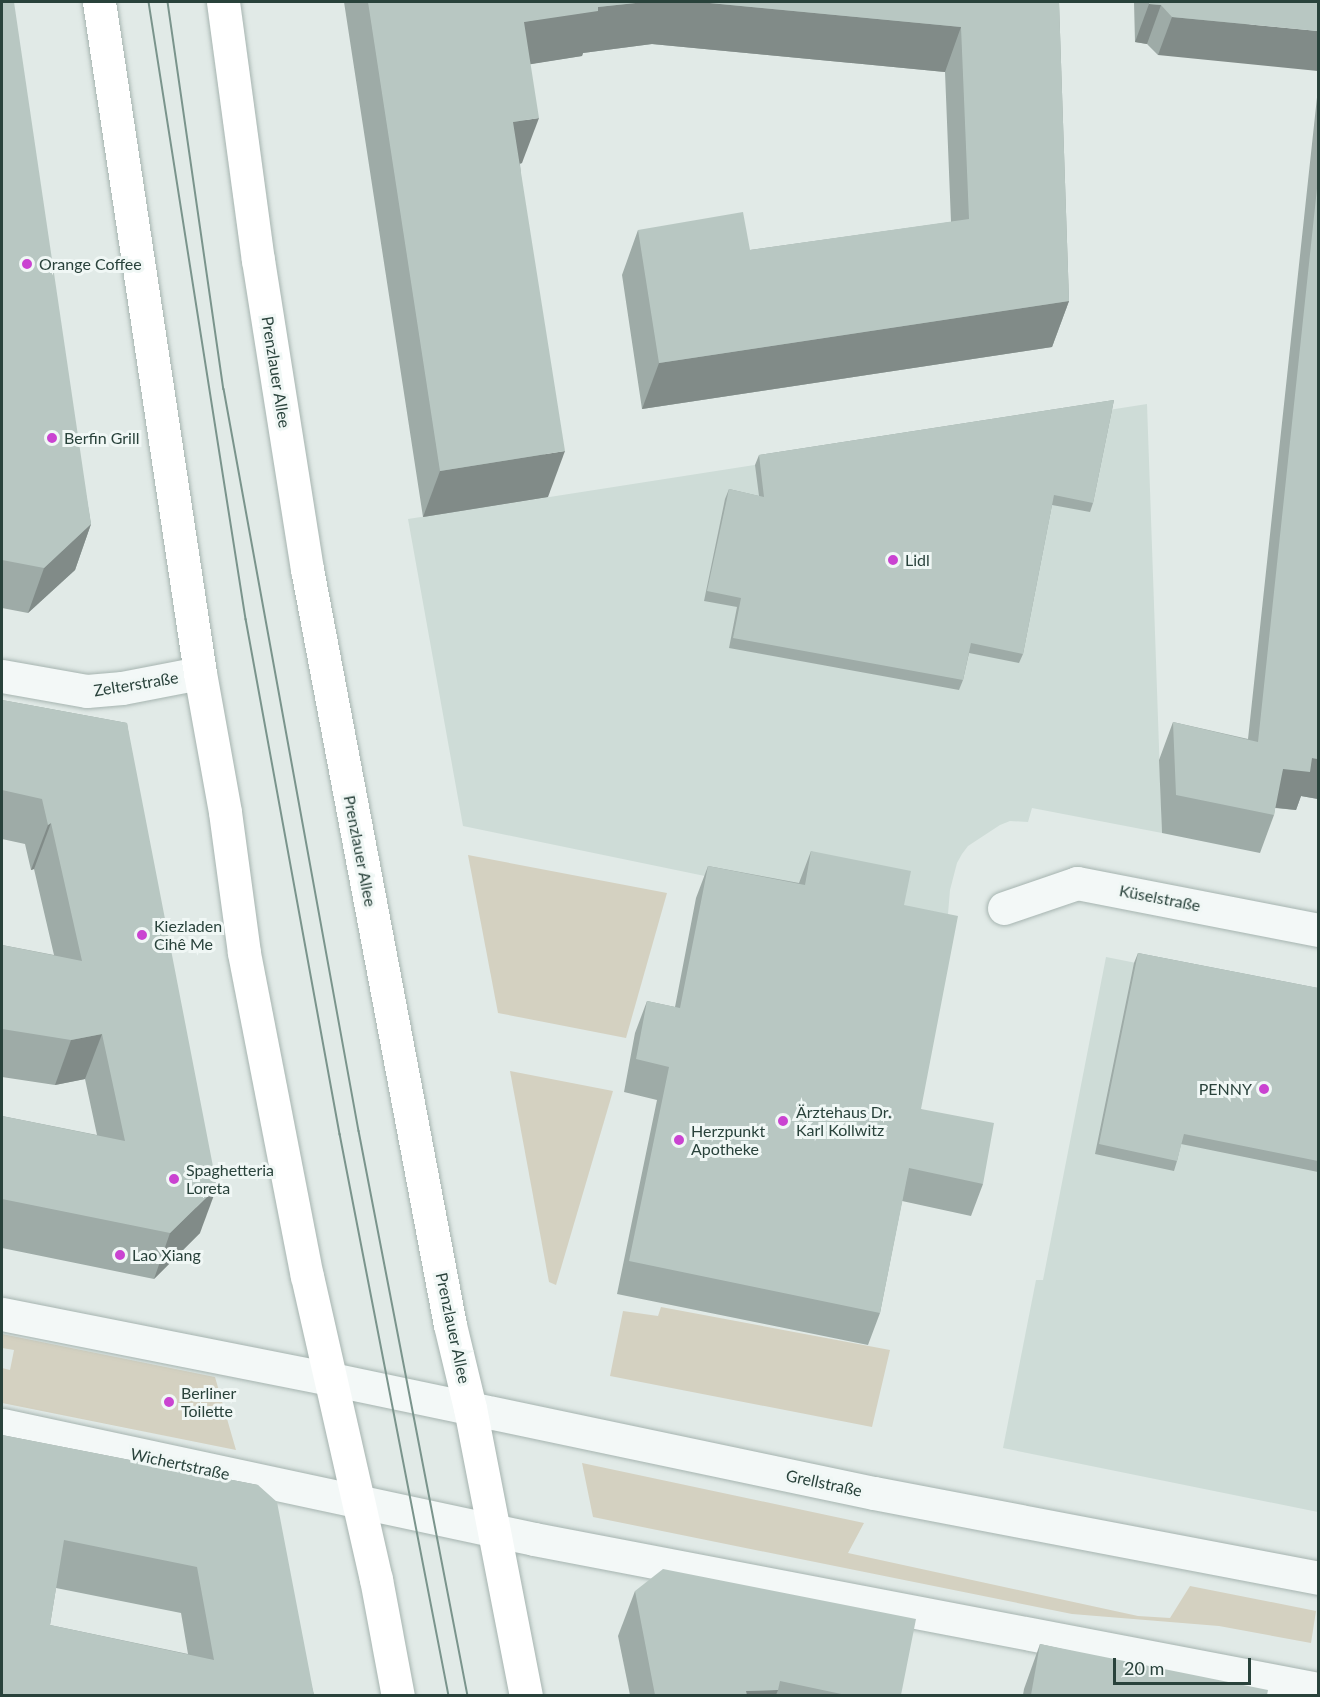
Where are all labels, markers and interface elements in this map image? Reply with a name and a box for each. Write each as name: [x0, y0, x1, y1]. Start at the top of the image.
place label: Orange Coffee: [39, 254, 142, 274]
marker: Orange Coffee: [20, 257, 34, 271]
street label: Prenzlauer Allee: [258, 314, 294, 430]
place label: Berfin Grill: [64, 428, 139, 448]
marker: Berfin Grill: [45, 431, 59, 445]
place label: Lidl: [905, 550, 930, 570]
marker: Lidl: [886, 553, 900, 567]
street label: Zelterstraße: [92, 668, 180, 700]
street label: Prenzlauer Allee: [340, 793, 380, 909]
street label: Küselstraße: [1118, 881, 1202, 915]
place label: Kiezladen Cihê Me: [154, 916, 222, 954]
marker: Kiezladen Cihê Me: [135, 928, 149, 942]
place label: PENNY: [1199, 1079, 1252, 1099]
marker: PENNY: [1257, 1082, 1271, 1096]
place label: Ärztehaus Dr. Karl Kollwitz: [796, 1102, 892, 1140]
marker: Ärztehaus Dr. Karl Kollwitz: [774, 1112, 792, 1130]
place label: Herzpunkt Apotheke: [691, 1121, 765, 1159]
marker: Herzpunkt Apotheke: [672, 1133, 686, 1147]
place label: Spaghetteria Loreta: [186, 1160, 274, 1198]
marker: Spaghetteria Loreta: [167, 1172, 181, 1186]
place label: Lao Xiang: [132, 1245, 201, 1265]
marker: Lao Xiang: [113, 1248, 127, 1262]
street label: Prenzlauer Allee: [432, 1270, 474, 1386]
place label: Berliner Toilette: [181, 1383, 236, 1421]
marker: Berliner Toilette: [162, 1395, 176, 1409]
street label: Wichertstraße: [129, 1444, 231, 1484]
street label: Grellstraße: [784, 1466, 864, 1500]
scale bar: [1116, 1646, 1254, 1684]
text: 20 m: [1124, 1657, 1164, 1679]

